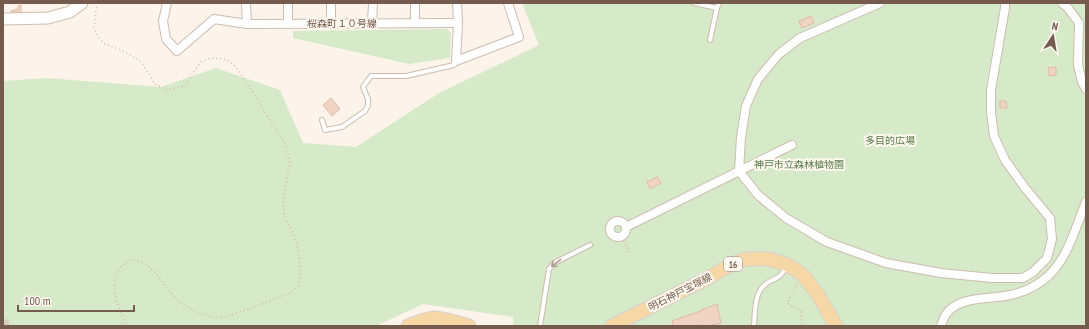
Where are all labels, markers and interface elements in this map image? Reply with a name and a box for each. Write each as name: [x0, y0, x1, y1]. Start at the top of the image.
north arrow: [1033, 16, 1073, 56]
street label: 桜森町１０号線: [307, 17, 377, 30]
text: N: [1051, 19, 1059, 34]
park label: 多目的広場: [865, 134, 915, 147]
park label: 神戸市立森林植物園: [754, 158, 844, 171]
road number: 16: [724, 257, 742, 271]
one-way arrow: [550, 259, 561, 267]
street label: 明石神戸宝塚線: [646, 270, 714, 314]
scale bar: [18, 287, 134, 313]
text: 100 m: [24, 293, 51, 308]

